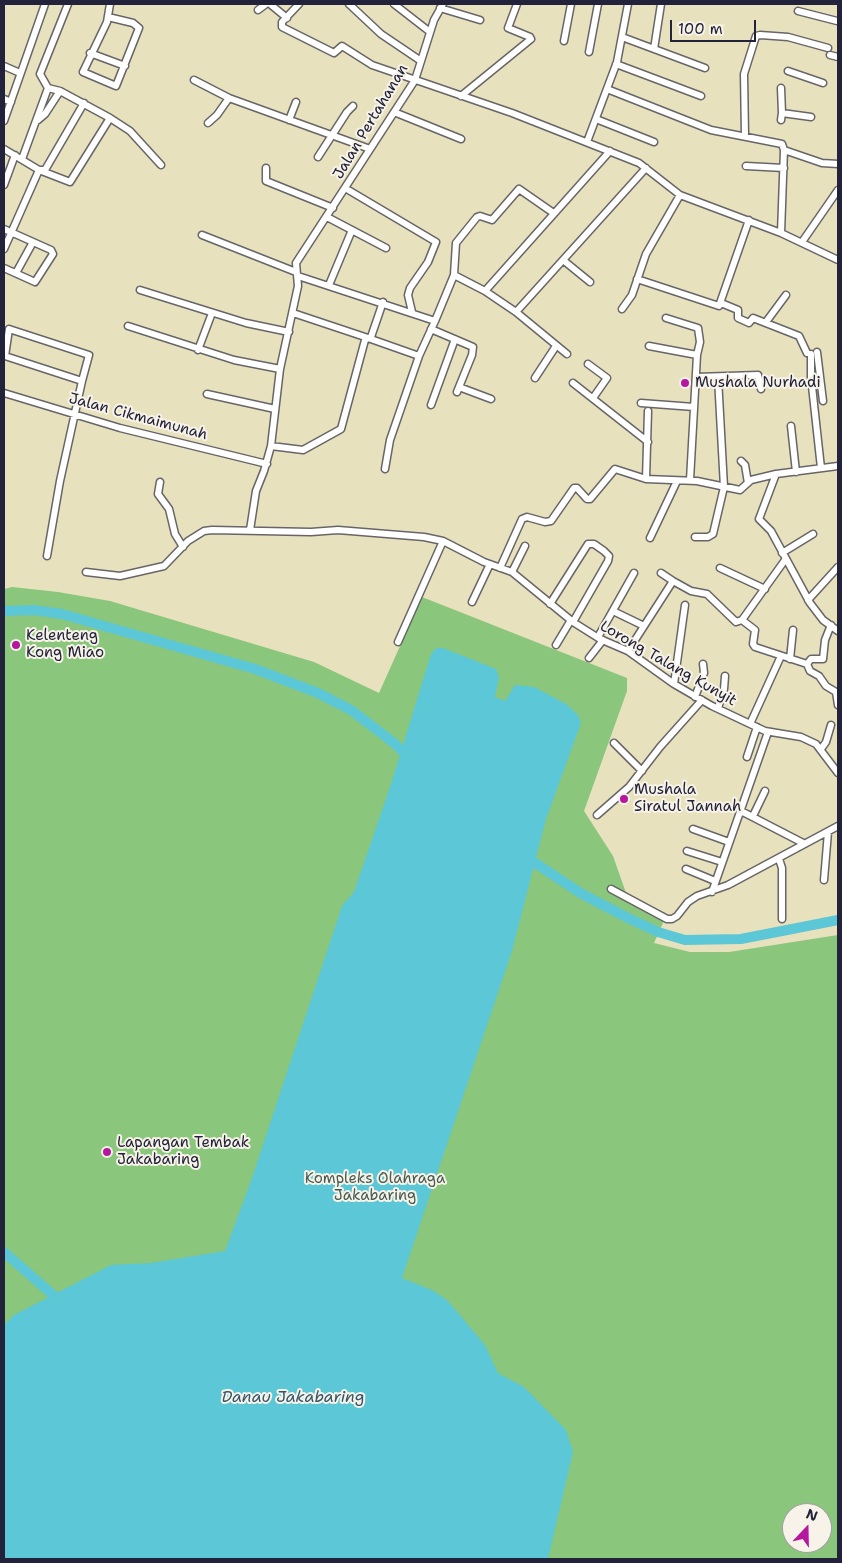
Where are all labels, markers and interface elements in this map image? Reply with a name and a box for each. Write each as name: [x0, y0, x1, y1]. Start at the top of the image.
scale bar: [672, 10, 758, 42]
text: 100 m: [678, 19, 723, 39]
street label: Jalan Pertahanan: [330, 61, 412, 183]
place label: Mushala Nurhadi: [695, 374, 821, 392]
marker: Mushala Nurhadi: [679, 377, 691, 389]
street label: Jalan Cikmaimunah: [67, 390, 209, 444]
street label: Lorong Talang Kunyit: [596, 617, 740, 711]
place label: Kelenteng Kong Miao: [26, 627, 104, 662]
marker: Kelenteng Kong Miao: [10, 639, 22, 651]
place label: Mushala Siratul Jannah: [634, 781, 741, 816]
marker: Mushala Siratul Jannah: [618, 793, 630, 805]
place label: Lapangan Tembak Jakabaring: [117, 1134, 249, 1169]
marker: Lapangan Tembak Jakabaring: [101, 1146, 113, 1158]
park label: Kompleks Olahraga Jakabaring: [305, 1170, 445, 1205]
water label: Danau Jakabaring: [221, 1388, 365, 1408]
north arrow: [782, 1503, 832, 1553]
text: N: [804, 1505, 820, 1525]

